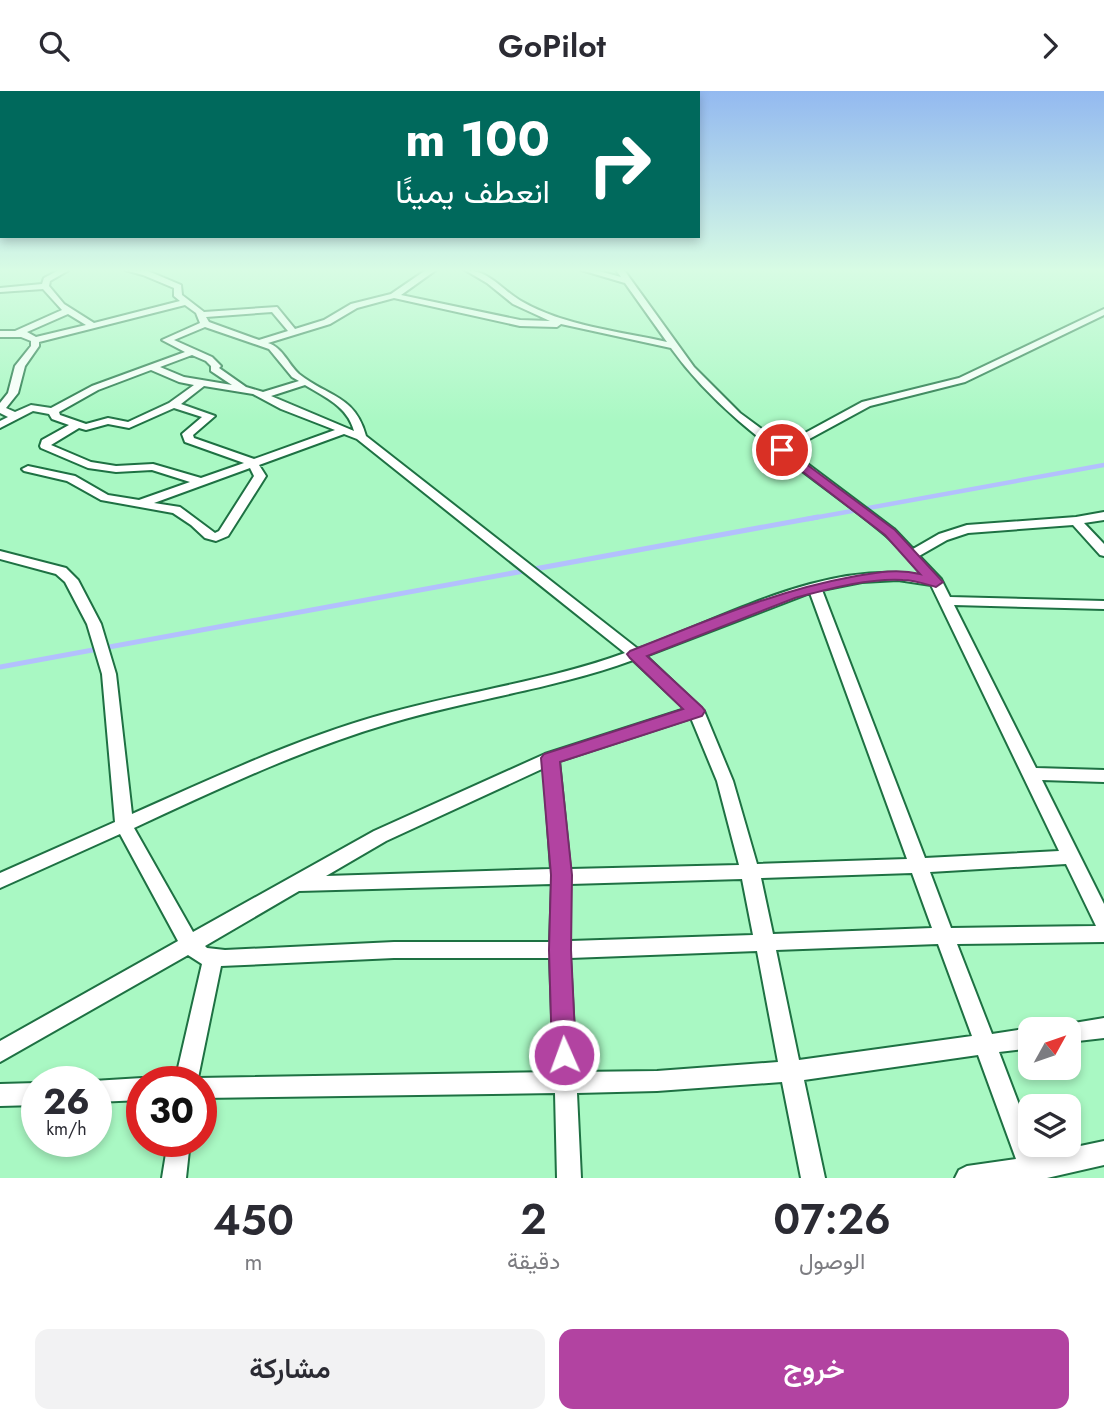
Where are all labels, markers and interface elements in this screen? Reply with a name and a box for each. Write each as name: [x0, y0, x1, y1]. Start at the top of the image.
text: GoPilot: [498, 23, 606, 69]
icon: search: [35, 27, 73, 65]
icon: forward: [1031, 27, 1069, 65]
text: 100 m: [405, 104, 550, 174]
icon: right: [574, 119, 665, 210]
text: انعطف يمينًا: [395, 169, 550, 215]
pin: [752, 420, 812, 480]
icon: arrive: [763, 431, 801, 469]
north arrow: [1018, 1017, 1082, 1080]
map controls: [1018, 1017, 1081, 1157]
position arrow: [527, 1018, 601, 1092]
speed limit sign: 30: [126, 1066, 217, 1157]
text: 26: [43, 1077, 90, 1127]
button: layers: [1018, 1094, 1081, 1157]
text: km/h: [46, 1116, 87, 1142]
text: 2: [520, 1189, 547, 1250]
text: 07:26: [773, 1189, 891, 1250]
text: 450: [213, 1190, 294, 1251]
text: دقيقة: [507, 1244, 560, 1278]
text: الوصول: [799, 1244, 865, 1278]
text: m: [245, 1245, 262, 1279]
button: مشاركة: [35, 1329, 545, 1409]
button: خروج: [559, 1329, 1069, 1409]

